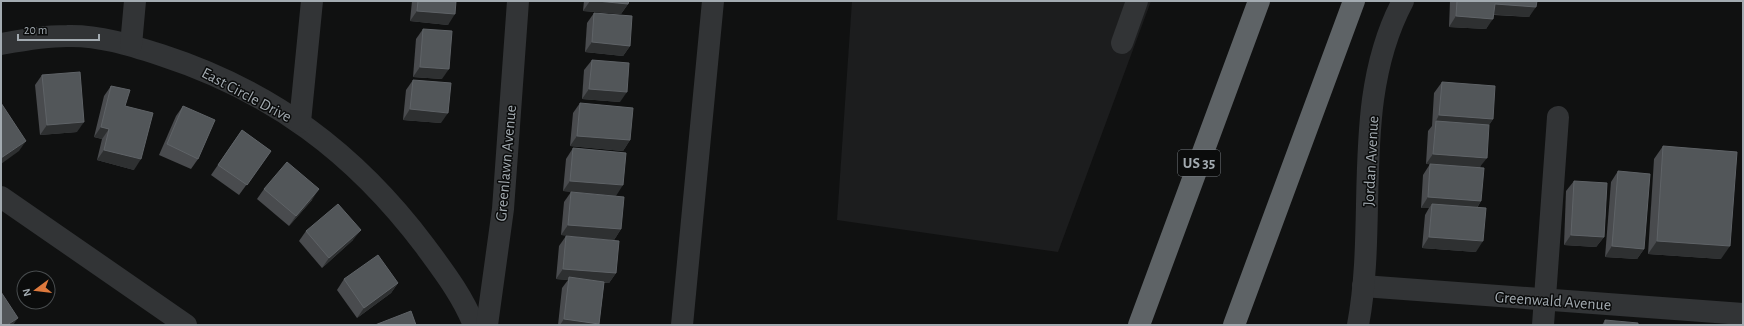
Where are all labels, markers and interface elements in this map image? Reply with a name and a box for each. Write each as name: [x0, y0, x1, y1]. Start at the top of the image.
scale bar: [18, 16, 99, 42]
text: 20 m: [24, 24, 47, 36]
street label: East Circle Drive: [199, 65, 294, 125]
street label: Greenlawn Avenue: [493, 104, 519, 222]
street label: Jordan Avenue: [1361, 115, 1381, 207]
road number: US 35: [1178, 150, 1220, 176]
north arrow: [16, 270, 56, 310]
text: N: [21, 287, 33, 298]
street label: Greenwald Avenue: [1494, 289, 1612, 313]

